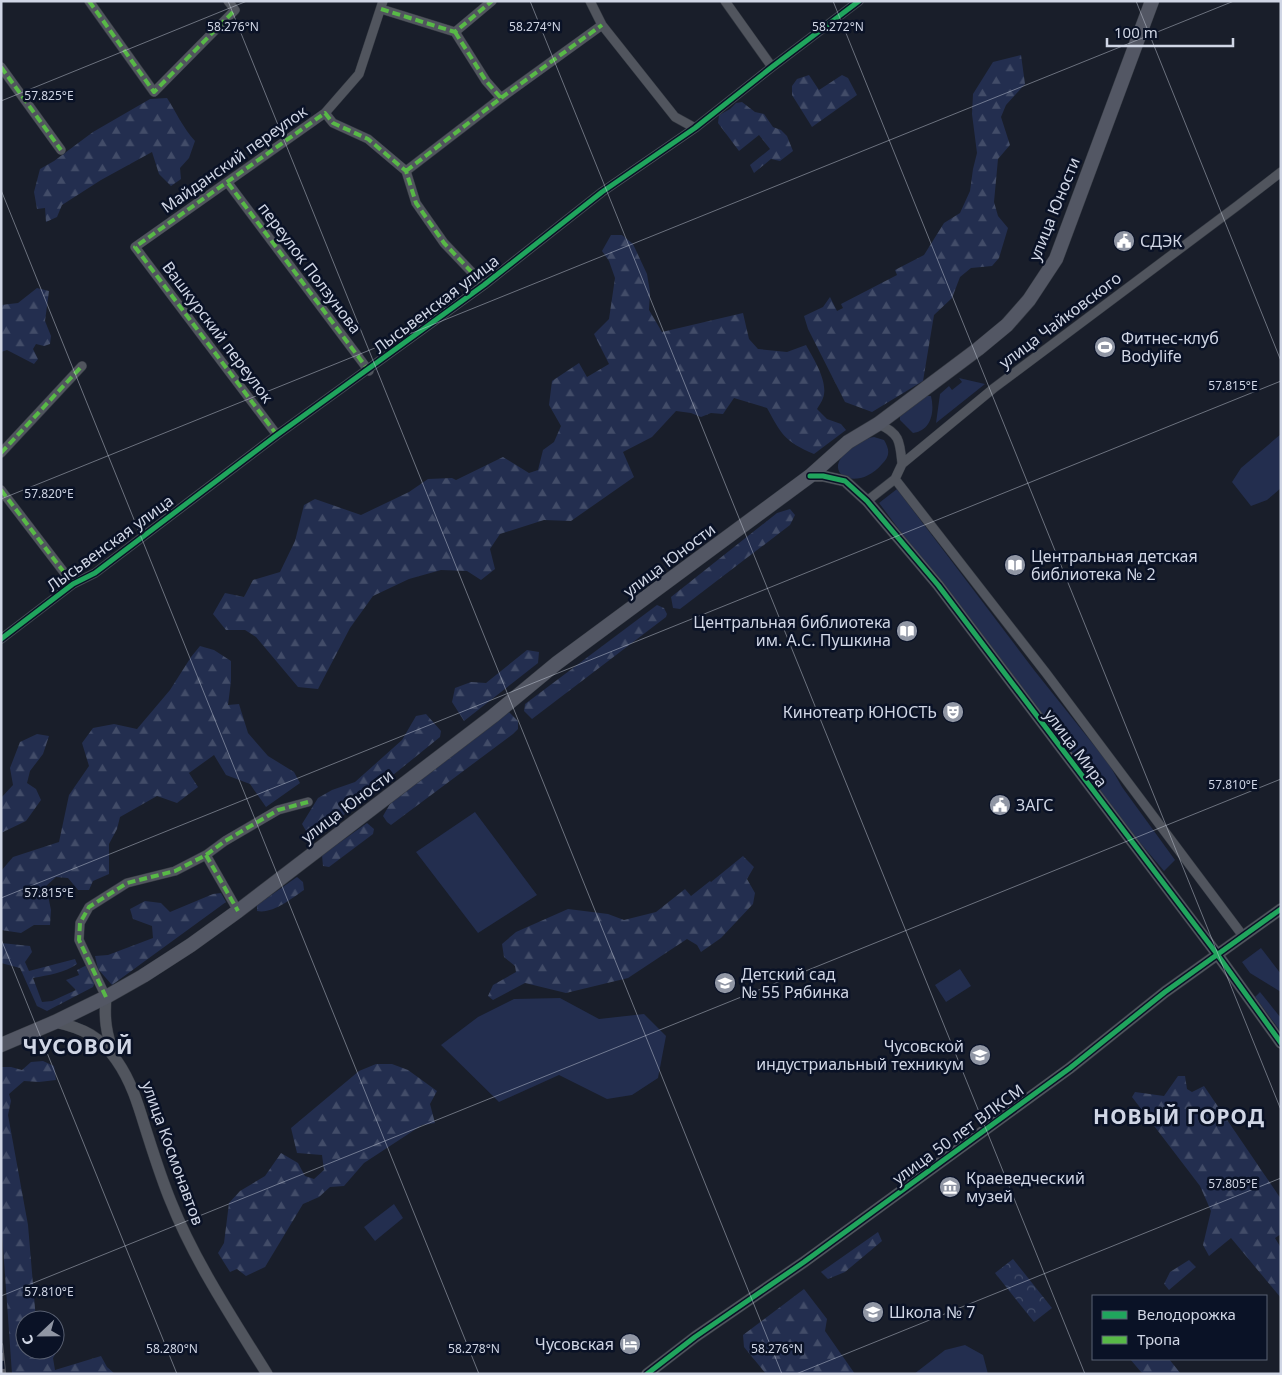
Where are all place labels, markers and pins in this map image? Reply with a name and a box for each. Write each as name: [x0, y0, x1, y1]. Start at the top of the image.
public building icon: СДЭК: [1112, 229, 1136, 253]
place label: СДЭК: [1140, 230, 1182, 252]
place label: Фитнес-клуб Bodylife: [1121, 327, 1219, 367]
sports icon: Фитнес-клуб Bodylife: [1093, 335, 1117, 359]
place label: Центральная детская библиотека № 2: [1031, 545, 1198, 585]
library icon: Центральная детская библиотека № 2: [1003, 553, 1027, 577]
place label: Центральная библиотека им. А.С. Пушкина: [693, 611, 891, 651]
library icon: Центральная библиотека им. А.С. Пушкина: [895, 619, 919, 643]
theatre icon: Кинотеатр ЮНОСТЬ: [941, 700, 965, 724]
place label: Кинотеатр ЮНОСТЬ: [783, 701, 937, 723]
public building icon: ЗАГС: [988, 793, 1012, 817]
place label: ЗАГС: [1016, 794, 1054, 816]
place label: Детский сад № 55 Рябинка: [741, 963, 849, 1003]
school or university icon: Детский сад № 55 Рябинка: [713, 971, 737, 995]
place label: Чусовской индустриальный техникум: [756, 1035, 964, 1075]
school or university icon: Чусовской индустриальный техникум: [968, 1043, 992, 1067]
place label: Краеведческий музей: [966, 1167, 1085, 1207]
museum icon: Краеведческий музей: [938, 1175, 962, 1199]
school or university icon: Школа № 7: [861, 1300, 885, 1324]
place label: Школа № 7: [889, 1301, 975, 1323]
hotel icon: Чусовская: [618, 1332, 642, 1356]
place label: Чусовская: [535, 1333, 614, 1355]

